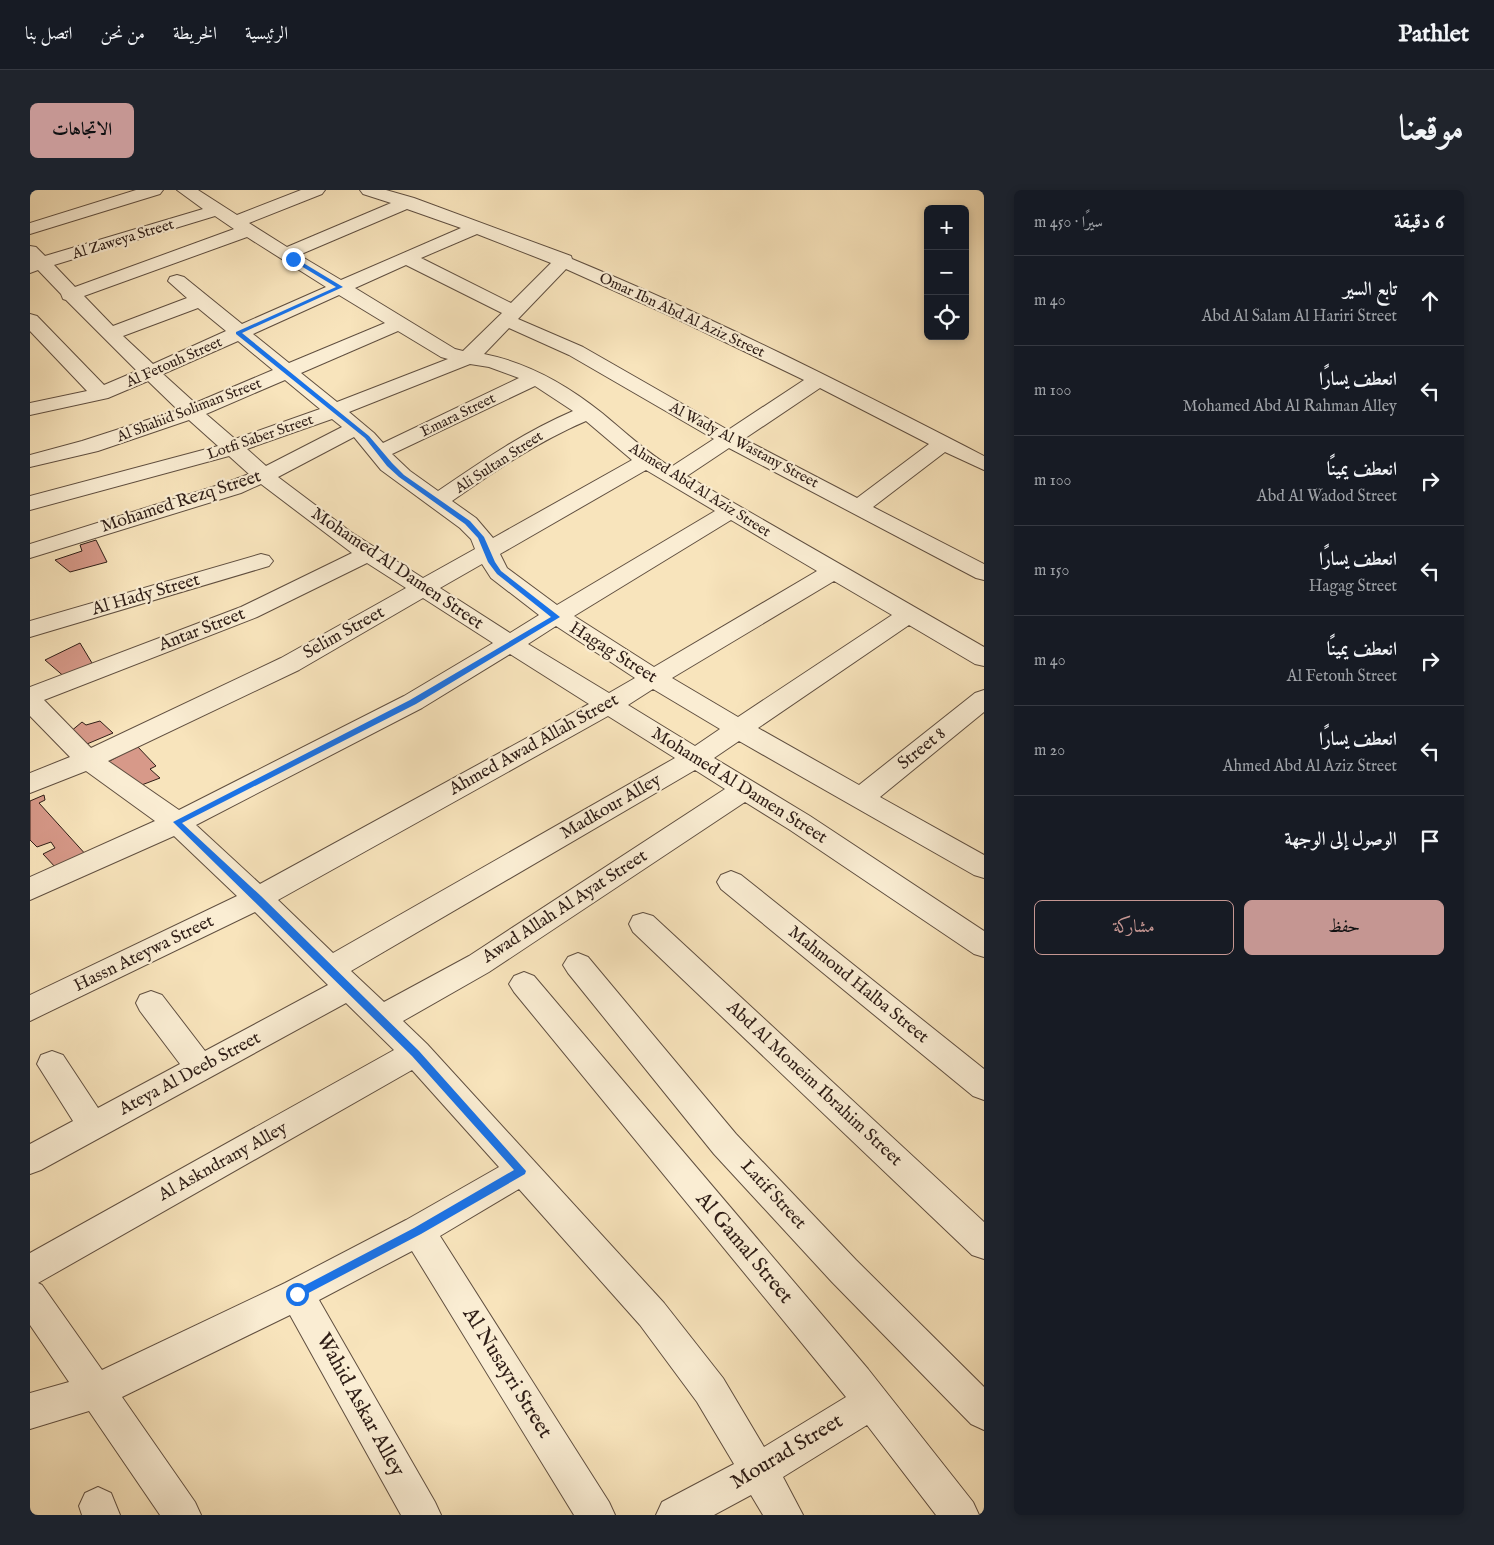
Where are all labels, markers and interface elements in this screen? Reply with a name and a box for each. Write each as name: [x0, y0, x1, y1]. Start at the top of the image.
text: Pathlet: [1398, 19, 1469, 50]
text: اتصل بنا: [25, 23, 72, 46]
text: من نحن: [100, 23, 145, 46]
text: الخريطة: [173, 23, 217, 46]
text: الرئيسية: [245, 23, 288, 46]
button: الاتجاهات: [30, 103, 134, 158]
text: موقعنا: [1399, 107, 1464, 152]
map controls: [924, 205, 969, 340]
button: +: [924, 205, 969, 250]
text: 6 دقيقة: [1394, 209, 1444, 236]
text: سيرًا · 450 m: [1034, 213, 1103, 233]
street label: Al Zaweya Street: [69, 215, 176, 264]
route end: [282, 248, 305, 271]
button: −: [924, 250, 969, 295]
street label: Omar Ibn Abd Al Aziz Street: [596, 268, 768, 362]
text: تابع السير: [1343, 278, 1397, 302]
icon: ahead: [1416, 287, 1444, 315]
text: 40 m: [1034, 291, 1066, 311]
button: locate: [924, 295, 969, 340]
text: Abd Al Salam Al Hariri Street: [1202, 307, 1397, 327]
street label: Al Fetouh Street: [122, 332, 225, 392]
text: انعطف يسارًا: [1319, 368, 1397, 392]
street label: Al Shahid Soliman Street: [113, 374, 264, 447]
icon: left: [1416, 377, 1444, 405]
text: 100 m: [1034, 381, 1071, 401]
street label: Emara Street: [417, 389, 499, 441]
street label: Al Wady Al Wastany Street: [665, 397, 822, 492]
text: Mohamed Abd Al Rahman Alley: [1183, 397, 1397, 417]
street label: Lotfi Saber Street: [204, 410, 316, 464]
street label: Ali Sultan Street: [451, 426, 547, 498]
street label: Ahmed Abd Al Aziz Street: [625, 438, 774, 541]
text: انعطف يمينًا: [1327, 458, 1397, 482]
street label: Mohamed Rezq Street: [98, 465, 264, 539]
icon: right: [1416, 467, 1444, 495]
text: 100 m: [1034, 471, 1071, 491]
text: Abd Al Wadod Street: [1257, 487, 1397, 507]
street label: Mohamed Al Damen Street: [306, 503, 488, 635]
text: انعطف يسارًا: [1319, 548, 1397, 572]
icon: left: [1416, 557, 1444, 585]
text: 150 m: [1034, 561, 1069, 581]
street label: Al Hady Street: [88, 569, 203, 622]
text: Hagag Street: [1309, 577, 1397, 597]
street label: Selim Street: [299, 601, 389, 665]
street label: Antar Street: [155, 603, 249, 657]
street label: Hagag Street: [565, 617, 661, 689]
text: انعطف يمينًا: [1327, 638, 1397, 662]
icon: right: [1416, 647, 1444, 675]
text: 40 m: [1034, 651, 1066, 671]
text: Al Fetouh Street: [1287, 667, 1397, 687]
street label: Ahmed Awad Allah Street: [444, 689, 623, 802]
street label: Mohamed Al Damen Street: [647, 722, 831, 850]
street label: Street 8: [893, 723, 951, 775]
text: انعطف يسارًا: [1319, 728, 1397, 752]
icon: left: [1416, 737, 1444, 765]
text: 20 m: [1034, 741, 1065, 761]
text: Ahmed Abd Al Aziz Street: [1223, 757, 1397, 777]
street label: Madkour Alley: [557, 769, 666, 845]
icon: arrive: [1416, 827, 1444, 855]
text: الوصول إلى الوجهة: [1285, 828, 1397, 852]
street label: Awad Allah Al Ayat Street: [477, 845, 652, 970]
button: مشاركة: [1034, 900, 1234, 955]
button: حفظ: [1244, 900, 1444, 955]
street label: Hassn Ateywa Street: [70, 910, 218, 998]
street label: Mahmoud Halba Street: [783, 921, 933, 1049]
street label: Abd Al Moneim Ibrahim Street: [721, 996, 907, 1171]
street label: Ateya Al Deeb Street: [114, 1027, 265, 1122]
street label: Al Askndrany Alley: [154, 1117, 292, 1207]
street label: Latif Street: [735, 1155, 811, 1235]
street label: Al Gamal Street: [689, 1186, 799, 1310]
route start: [286, 1283, 309, 1306]
street label: Al Nusayri Street: [455, 1302, 558, 1444]
street label: Wahid Askar Alley: [309, 1328, 411, 1482]
street label: Mourad Street: [726, 1408, 848, 1496]

